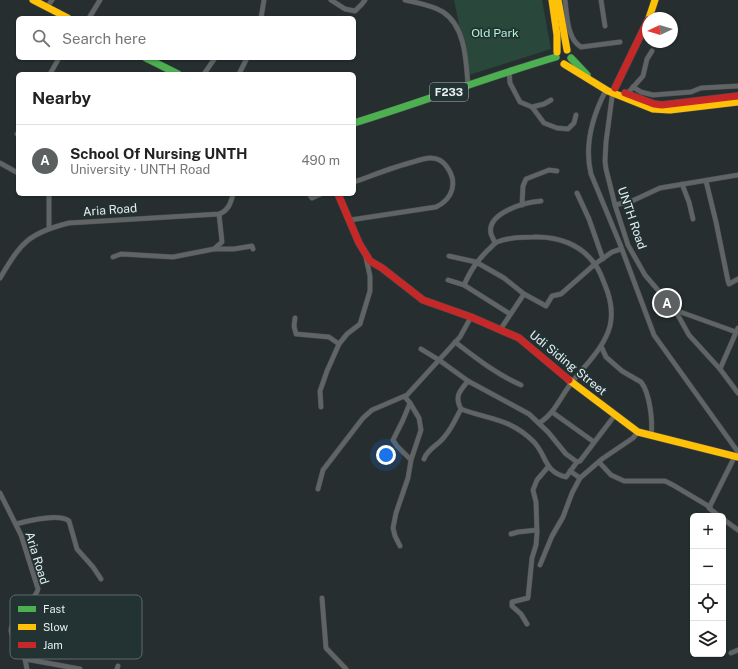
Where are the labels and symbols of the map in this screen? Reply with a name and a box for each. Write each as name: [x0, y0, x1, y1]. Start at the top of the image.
north arrow: [642, 12, 678, 48]
park label: Old Park: [471, 26, 519, 40]
road number: F233: [430, 83, 468, 101]
street label: UNTH Road: [615, 185, 649, 251]
street label: Aria Road: [82, 201, 138, 219]
pin: A: [654, 288, 680, 318]
street label: Udi Siding Street: [527, 328, 610, 399]
your location: [376, 445, 396, 465]
street label: Aria Road: [22, 530, 52, 586]
legend: [10, 595, 142, 659]
text: Fast: [43, 603, 65, 615]
text: Slow: [43, 621, 69, 633]
text: Jam: [43, 639, 63, 651]

